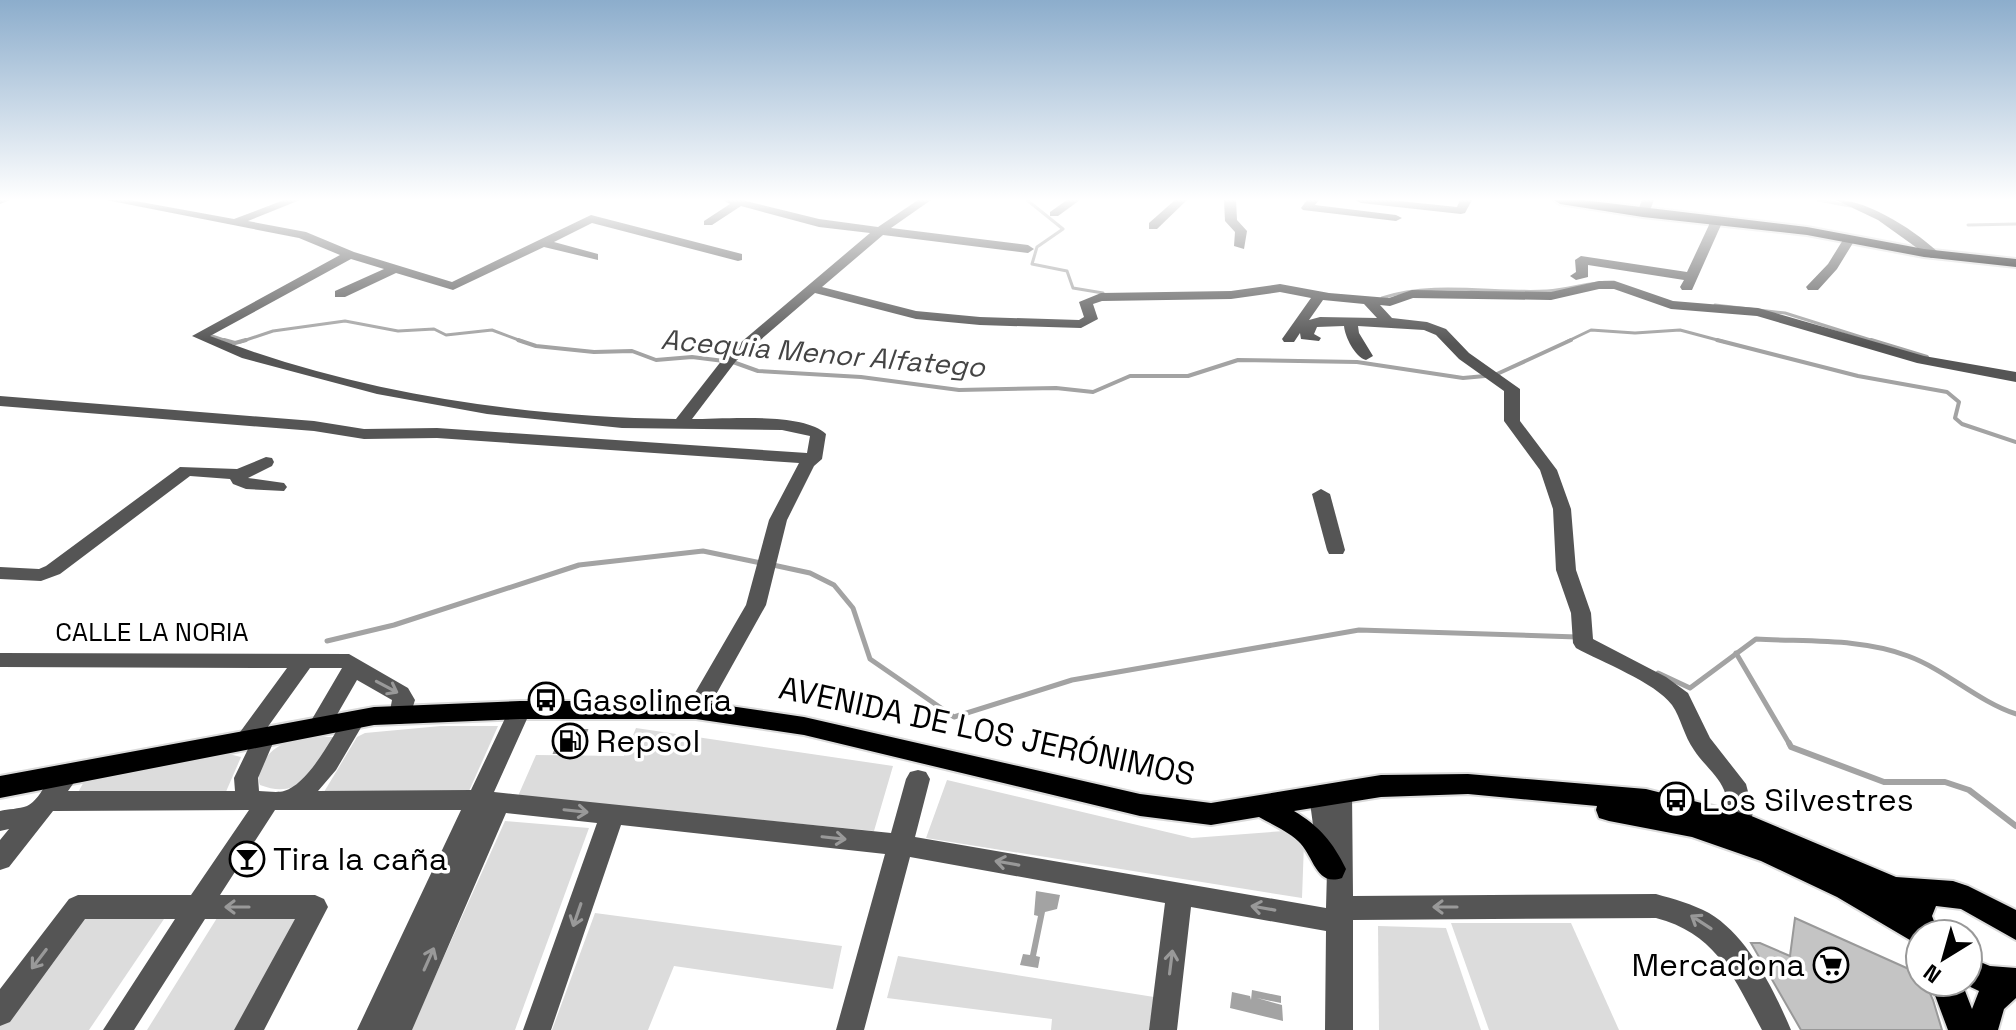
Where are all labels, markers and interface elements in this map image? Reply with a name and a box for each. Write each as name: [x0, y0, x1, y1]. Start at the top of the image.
water label: Acequia Menor Alfatego: [660, 321, 987, 385]
street label: CALLE LA NORIA: [55, 615, 249, 649]
street label: AVENIDA DE LOS JERÓNIMOS: [775, 667, 1199, 795]
one-way arrow: [375, 679, 399, 695]
place label: Gasolinera: [572, 680, 732, 720]
bus stop icon: Gasolinera: [527, 681, 565, 719]
place label: Repsol: [596, 721, 700, 761]
fuel station icon: Repsol: [551, 722, 589, 760]
place label: Los Silvestres: [1702, 780, 1914, 820]
bus stop icon: Los Silvestres: [1657, 781, 1695, 819]
one-way arrow: [562, 804, 588, 819]
one-way arrow: [820, 830, 847, 845]
place label: Tira la caña: [273, 839, 448, 879]
bar icon: Tira la caña: [228, 840, 266, 878]
one-way arrow: [995, 854, 1020, 869]
one-way arrow: [224, 899, 251, 915]
one-way arrow: [1432, 899, 1459, 915]
one-way arrow: [1251, 900, 1276, 915]
one-way arrow: [569, 902, 584, 927]
one-way arrow: [1690, 913, 1713, 929]
north arrow: [1904, 918, 1984, 998]
place label: Mercadona: [1631, 945, 1805, 985]
supermarket icon: Mercadona: [1812, 946, 1850, 984]
one-way arrow: [422, 947, 437, 972]
one-way arrow: [31, 948, 48, 969]
one-way arrow: [1163, 949, 1178, 976]
text: N: [1918, 958, 1946, 990]

